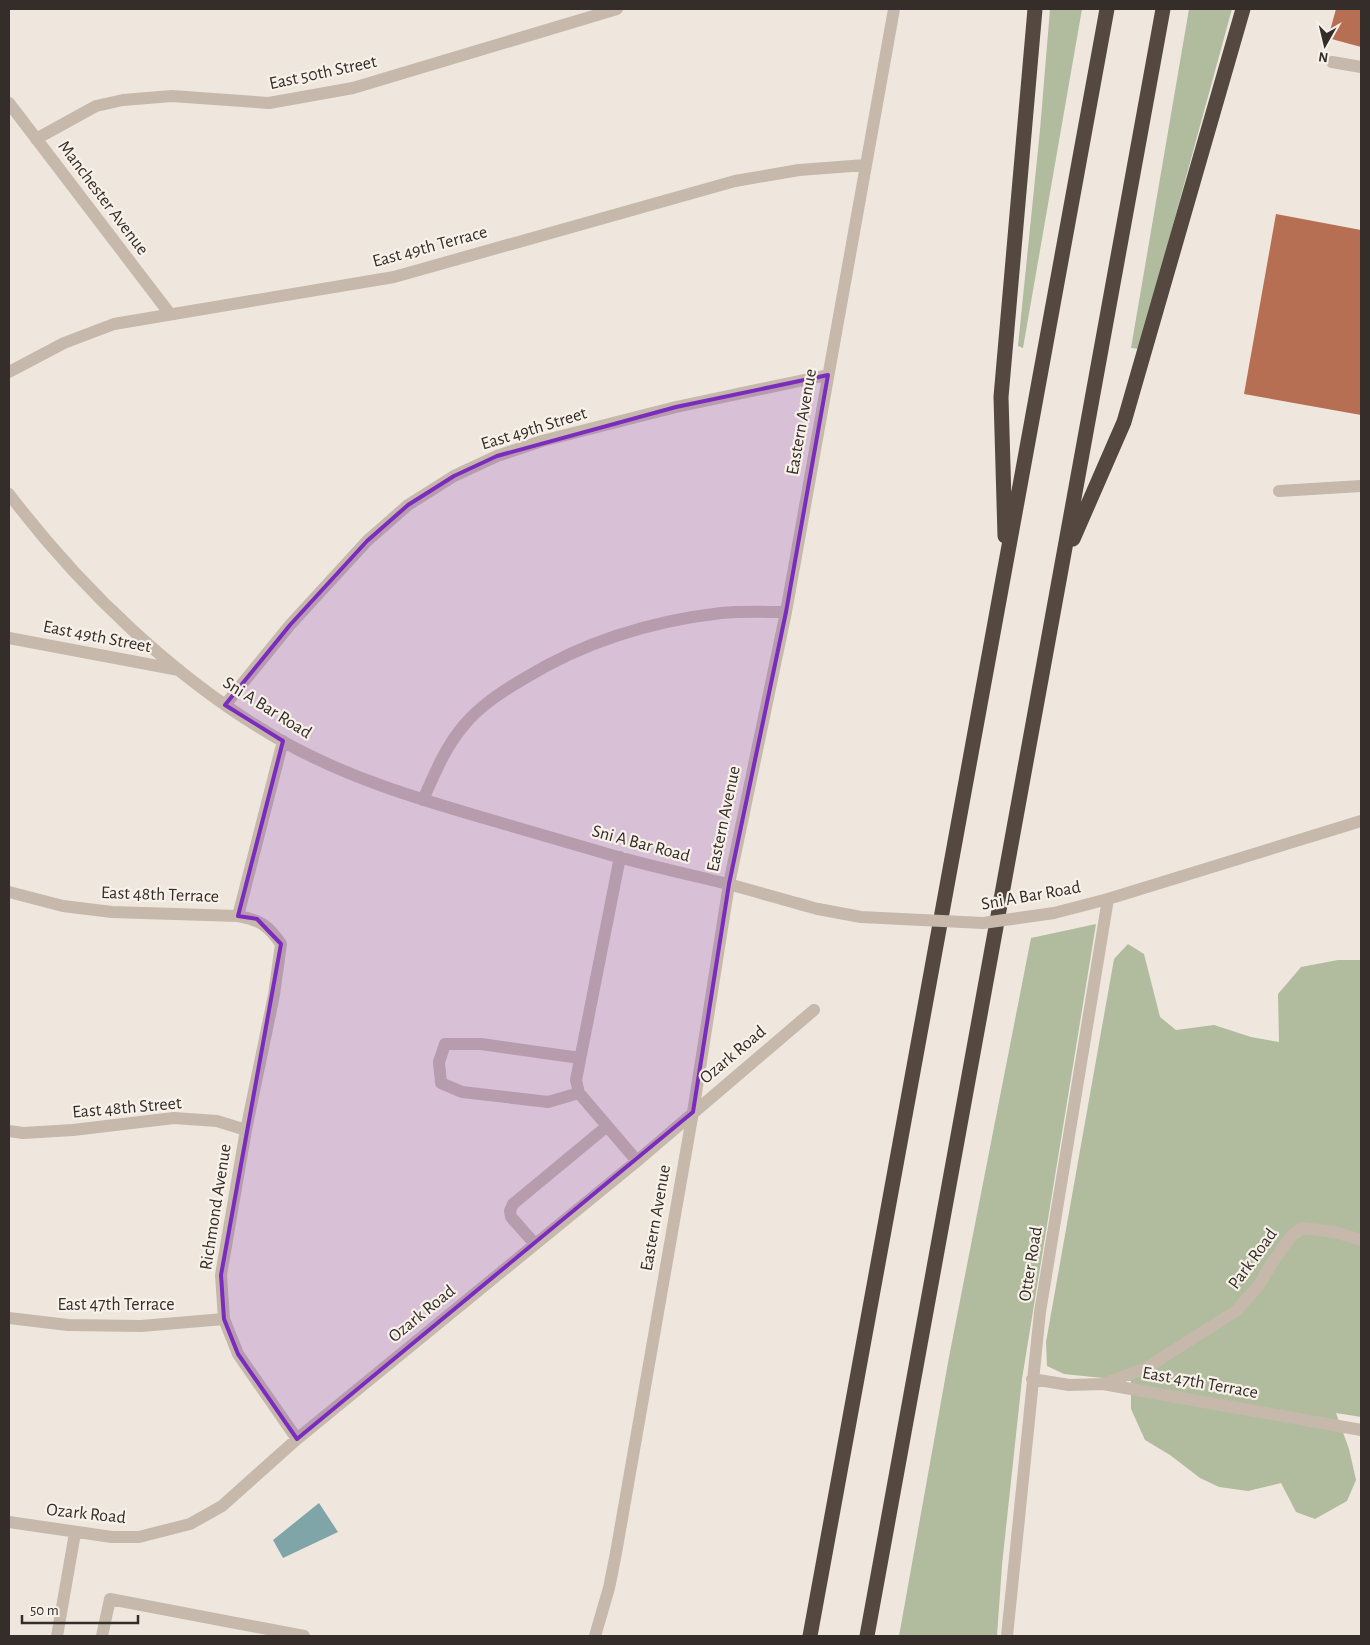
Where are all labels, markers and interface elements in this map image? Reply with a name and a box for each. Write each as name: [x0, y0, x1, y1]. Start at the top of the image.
north arrow: [1300, 20, 1350, 70]
text: N: [1318, 49, 1329, 64]
street label: East 50th Street: [268, 53, 379, 93]
street label: Manchester Avenue: [54, 138, 152, 258]
street label: East 49th Terrace: [371, 223, 489, 271]
street label: Eastern Avenue: [784, 367, 820, 477]
street label: East 49th Street: [479, 404, 589, 454]
street label: East 49th Street: [42, 618, 153, 656]
street label: Sni A Bar Road: [220, 674, 314, 742]
street label: Eastern Avenue: [704, 764, 744, 874]
street label: Sni A Bar Road: [590, 822, 692, 866]
street label: Sni A Bar Road: [980, 878, 1082, 914]
street label: East 48th Terrace: [101, 884, 219, 906]
street label: Ozark Road: [697, 1022, 769, 1088]
street label: East 48th Street: [72, 1094, 183, 1122]
street label: Richmond Avenue: [197, 1143, 235, 1271]
street label: Eastern Avenue: [638, 1163, 674, 1273]
street label: Otter Road: [1016, 1225, 1046, 1303]
street label: Park Road: [1225, 1225, 1281, 1293]
street label: Ozark Road: [385, 1282, 459, 1346]
street label: East 47th Terrace: [57, 1296, 175, 1314]
street label: East 47th Terrace: [1141, 1364, 1259, 1402]
street label: Ozark Road: [45, 1501, 127, 1527]
scale bar: [22, 1592, 139, 1624]
text: 50 m: [30, 1603, 59, 1618]

